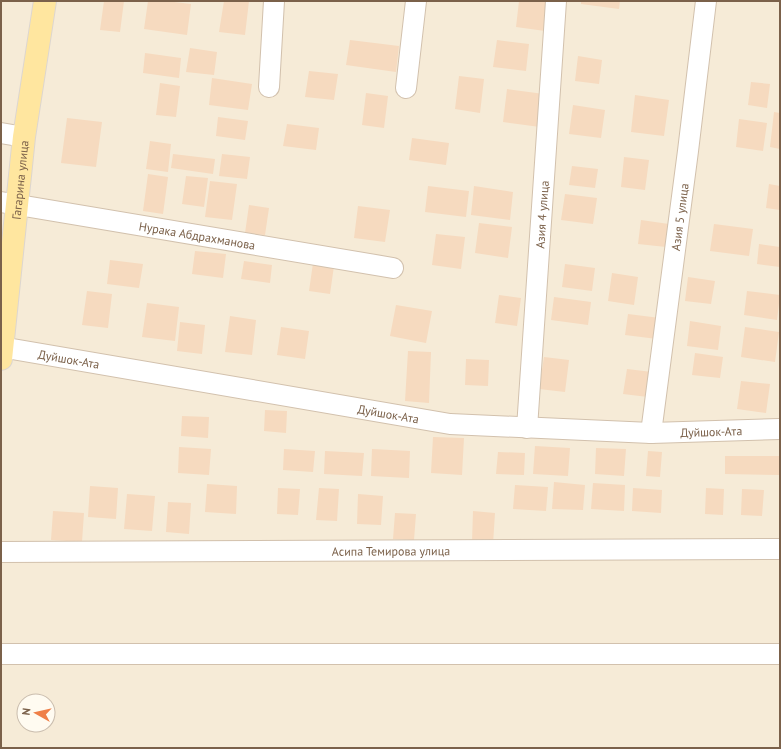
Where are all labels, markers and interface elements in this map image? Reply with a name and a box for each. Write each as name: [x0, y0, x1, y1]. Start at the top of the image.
street label: Гагарина улица: [8, 140, 31, 220]
street label: Азия 4 улица: [532, 180, 551, 249]
street label: Азия 5 улица: [667, 182, 691, 252]
street label: Нурака Абдрахманова: [138, 218, 257, 252]
street label: Дуйшок-Ата: [37, 346, 101, 371]
street label: Дуйшок-Ата: [357, 401, 420, 426]
street label: Дуйшок-Ата: [680, 423, 742, 440]
street label: Асипа Темирова улица: [332, 543, 450, 558]
north arrow: [16, 693, 56, 733]
text: N: [19, 707, 34, 716]

